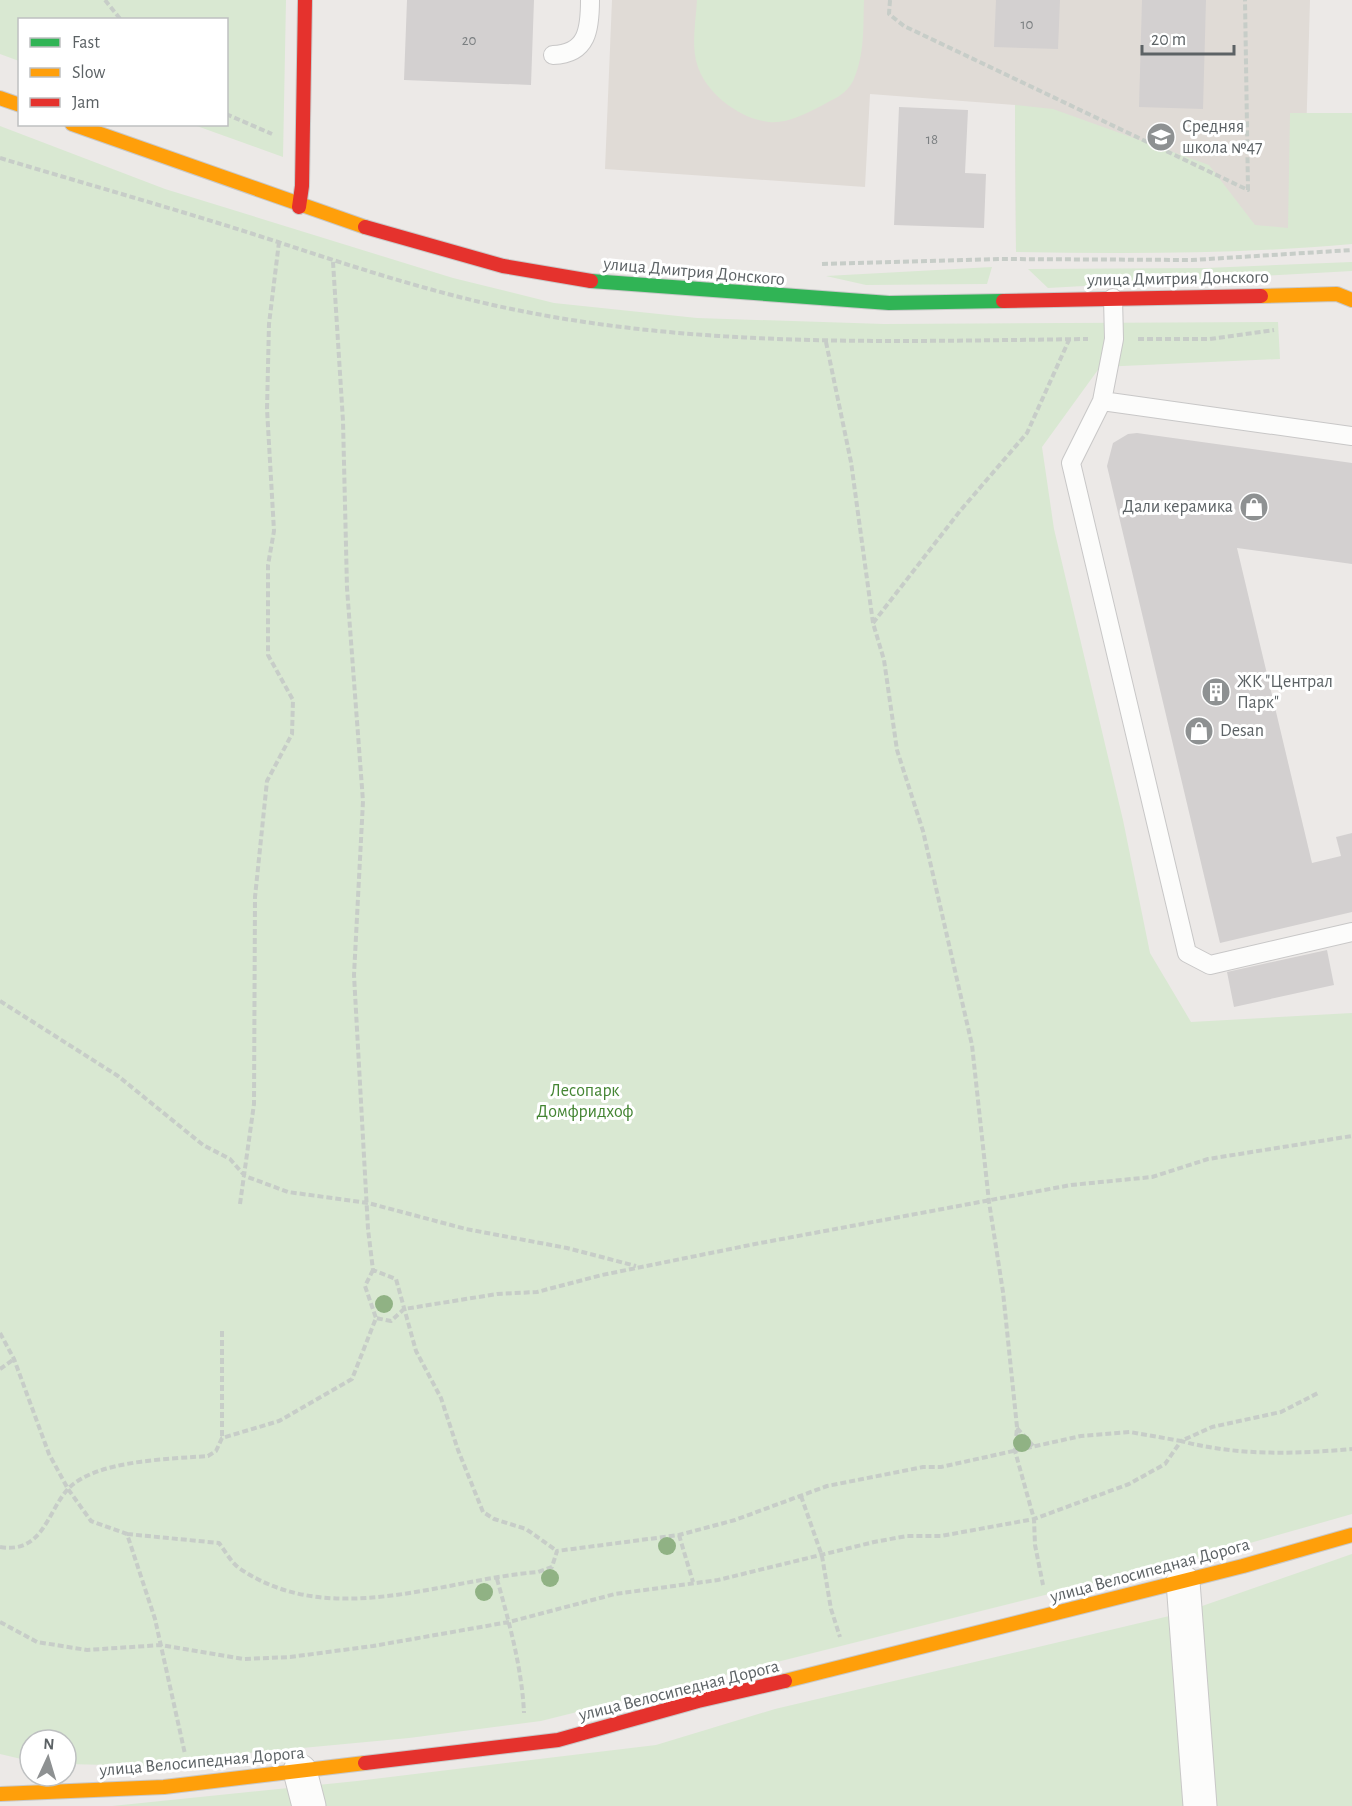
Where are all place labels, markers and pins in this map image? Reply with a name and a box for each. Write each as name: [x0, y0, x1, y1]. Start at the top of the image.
place label: Средняя школа №47: [1182, 118, 1263, 157]
school or university icon: Средняя школа №47: [1145, 121, 1177, 153]
shop icon: Дали керамика: [1238, 491, 1270, 523]
place label: Дали керамика: [1123, 498, 1233, 516]
place label: ЖК "Централ Парк": [1237, 673, 1333, 712]
building icon: ЖК "Централ Парк": [1200, 676, 1232, 708]
shop icon: Desan: [1183, 715, 1215, 747]
place label: Desan: [1220, 722, 1264, 740]

